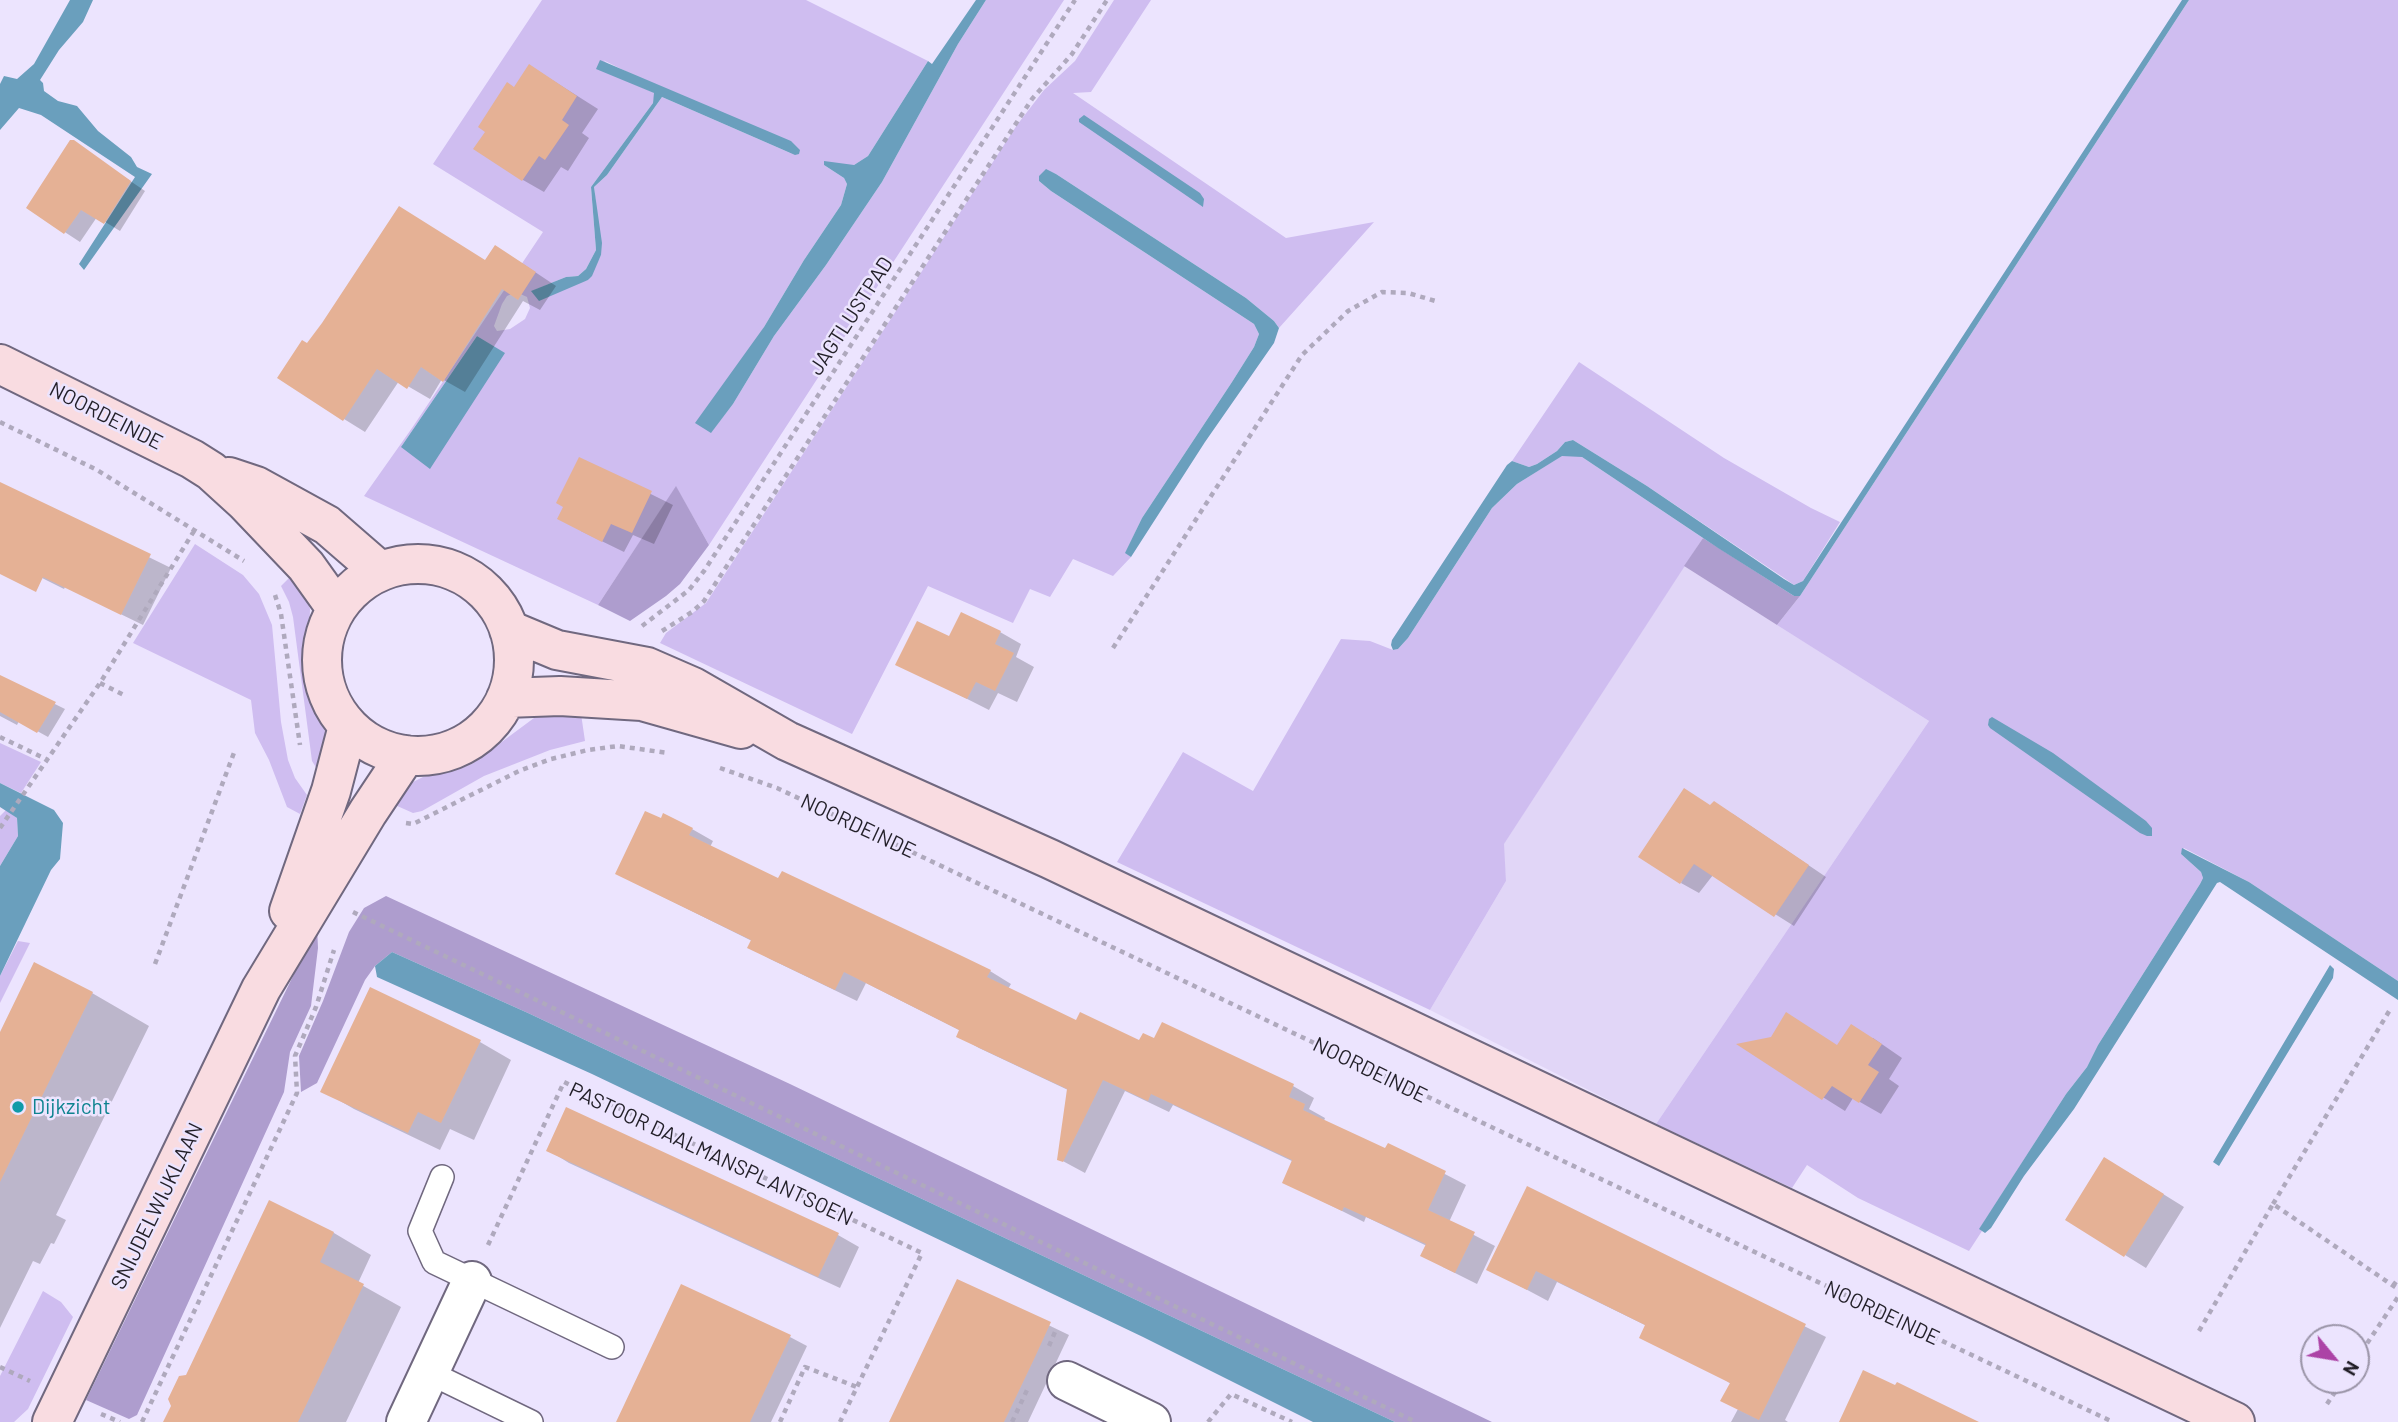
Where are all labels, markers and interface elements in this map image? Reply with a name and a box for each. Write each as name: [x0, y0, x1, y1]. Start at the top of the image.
street label: JAGTLUSTPAD: [803, 252, 899, 380]
street label: NOORDEINDE: [45, 377, 167, 455]
street label: NOORDEINDE: [797, 788, 919, 864]
street label: NOORDEINDE: [1309, 1032, 1431, 1108]
street label: PASTOOR DAALMANSPLANTSOEN: [565, 1077, 857, 1231]
place label: Dijkzicht: [32, 1094, 111, 1120]
marker: Dijkzicht: [10, 1099, 26, 1115]
street label: SNIJDELWIJKLAAN: [106, 1119, 208, 1293]
street label: NOORDEINDE: [1821, 1275, 1943, 1351]
north arrow: [2300, 1324, 2370, 1394]
text: N: [2339, 1358, 2365, 1380]

